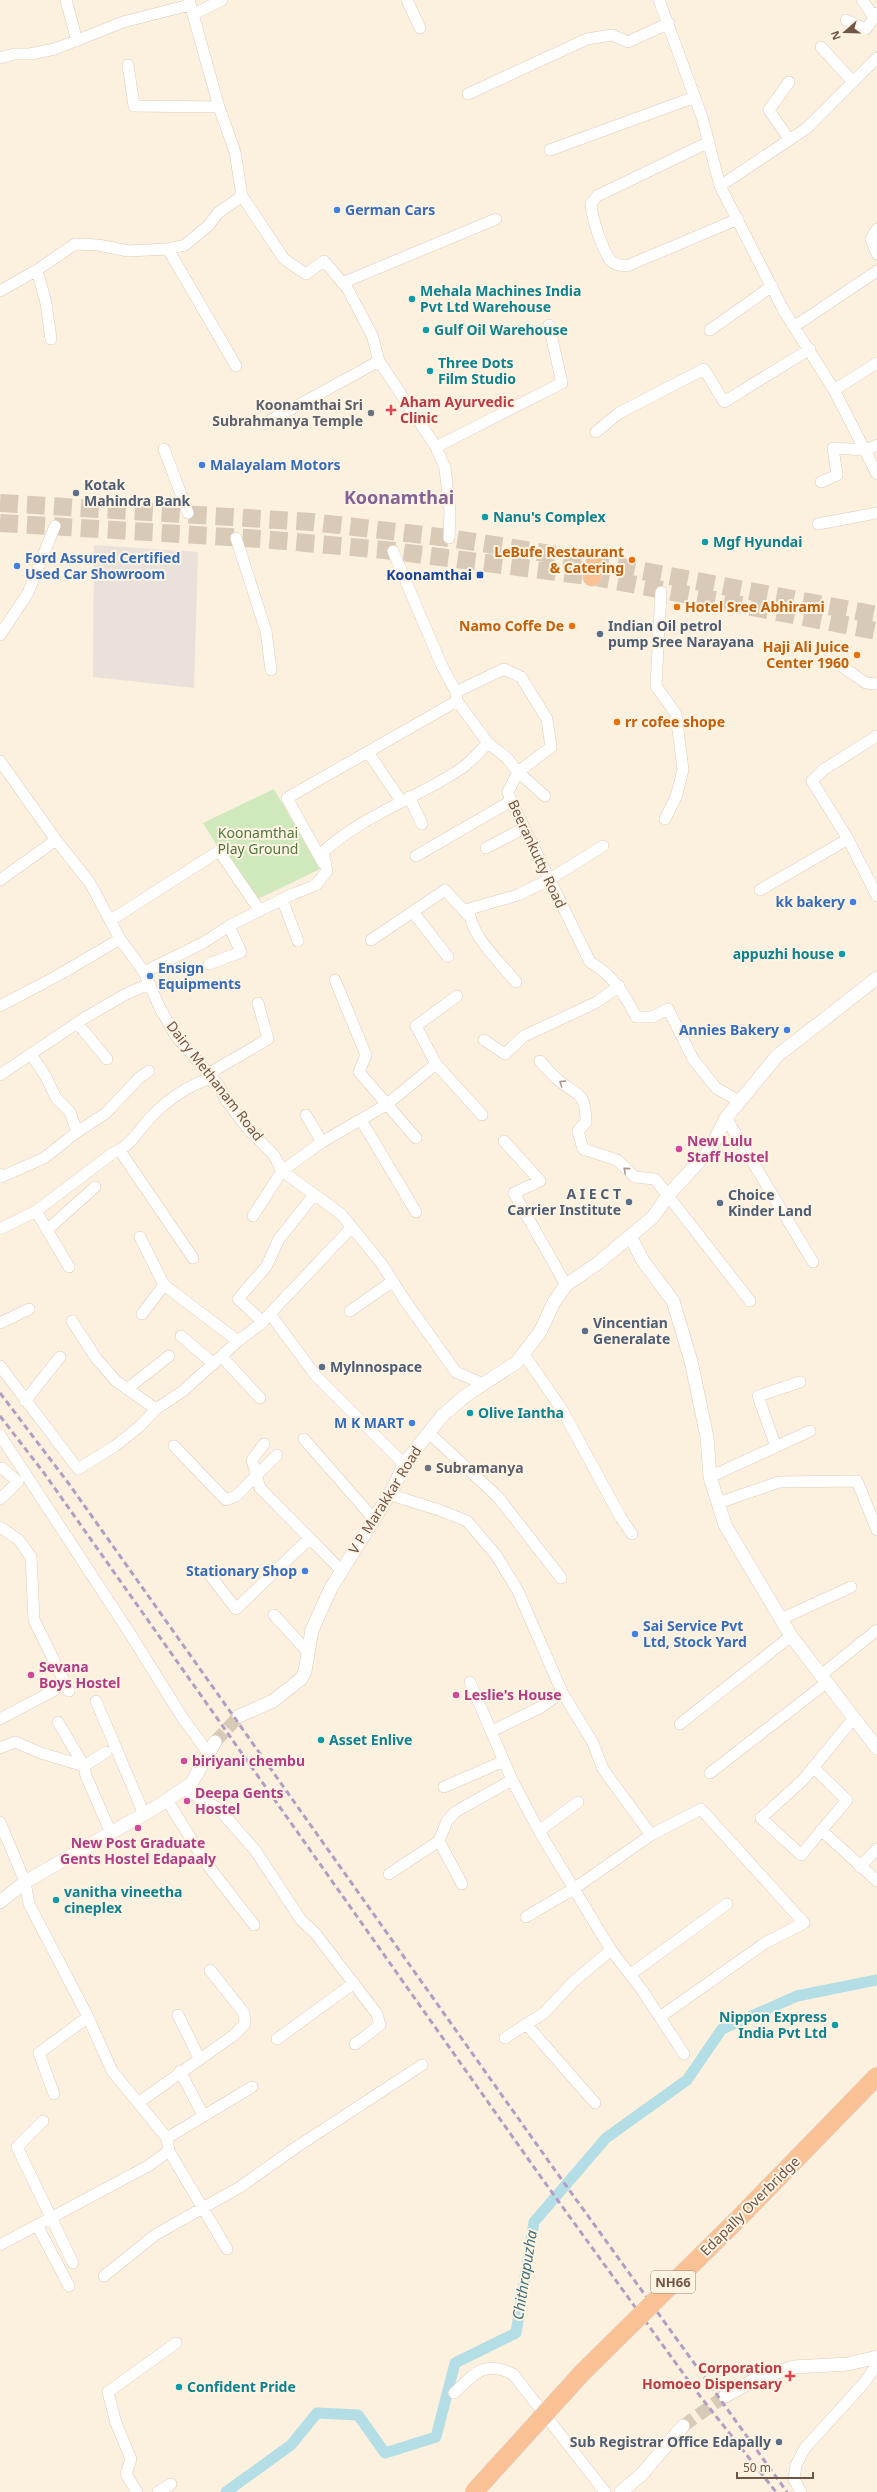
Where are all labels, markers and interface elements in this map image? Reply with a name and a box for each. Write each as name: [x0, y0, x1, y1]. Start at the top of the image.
north arrow: [825, 12, 865, 52]
text: N: [827, 29, 844, 42]
place label: German Cars: [345, 200, 435, 219]
marker: German Cars: [332, 205, 342, 215]
place label: Mehala Machines India Pvt Ltd Warehouse: [420, 281, 581, 316]
marker: Mehala Machines India Pvt Ltd Warehouse: [407, 294, 417, 304]
place label: Gulf Oil Warehouse: [434, 320, 568, 339]
marker: Gulf Oil Warehouse: [421, 325, 431, 335]
place label: Three Dots Film Studio: [438, 353, 516, 388]
marker: Three Dots Film Studio: [425, 366, 435, 376]
place label: Aham Ayurvedic Clinic: [400, 392, 514, 427]
place label: Koonamthai Sri Subrahmanya Temple: [212, 395, 363, 430]
marker: Aham Ayurvedic Clinic: [385, 404, 397, 416]
marker: Koonamthai Sri Subrahmanya Temple: [366, 408, 376, 418]
place label: Malayalam Motors: [210, 455, 340, 474]
marker: Malayalam Motors: [197, 460, 207, 470]
place label: Kotak Mahindra Bank: [84, 475, 191, 510]
district label: Koonamthai: [344, 485, 454, 509]
marker: Kotak Mahindra Bank: [71, 488, 81, 498]
place label: Nanu's Complex: [493, 507, 606, 526]
marker: Nanu's Complex: [480, 512, 490, 522]
place label: Mgf Hyundai: [713, 532, 802, 551]
marker: Mgf Hyundai: [700, 537, 710, 547]
place label: LeBufe Restaurant & Catering: [494, 542, 624, 577]
place label: Ford Assured Certified Used Car Showroom: [25, 548, 180, 583]
marker: LeBufe Restaurant & Catering: [627, 555, 637, 565]
marker: Ford Assured Certified Used Car Showroom: [12, 561, 22, 571]
place label: Koonamthai: [386, 565, 472, 584]
marker: Koonamthai: [475, 570, 485, 580]
place label: Hotel Sree Abhirami: [685, 597, 825, 616]
marker: Hotel Sree Abhirami: [672, 602, 682, 612]
place label: Namo Coffe De: [459, 616, 564, 635]
place label: Indian Oil petrol pump Sree Narayana: [608, 616, 754, 651]
marker: Namo Coffe De: [567, 621, 577, 631]
marker: Indian Oil petrol pump Sree Narayana: [595, 629, 605, 639]
place label: Haji Ali Juice Center 1960: [763, 637, 849, 672]
marker: Haji Ali Juice Center 1960: [852, 650, 862, 660]
place label: rr cofee shope: [625, 712, 725, 731]
marker: rr cofee shope: [612, 717, 622, 727]
street label: Beerankutty Road: [504, 796, 571, 911]
park label: Koonamthai Play Ground: [218, 823, 298, 858]
place label: kk bakery: [775, 892, 845, 911]
marker: kk bakery: [848, 897, 858, 907]
place label: appuzhi house: [733, 944, 834, 963]
marker: appuzhi house: [837, 949, 847, 959]
place label: Ensign Equipments: [158, 958, 241, 993]
marker: Ensign Equipments: [145, 971, 155, 981]
street label: Dairy Methanam Road: [163, 1017, 268, 1145]
place label: Annies Bakery: [679, 1020, 779, 1039]
marker: Annies Bakery: [782, 1025, 792, 1035]
one-way arrow: [560, 1081, 567, 1088]
place label: New Lulu Staff Hostel: [687, 1131, 769, 1166]
marker: New Lulu Staff Hostel: [674, 1144, 684, 1154]
one-way arrow: [623, 1167, 631, 1174]
place label: A I E C T Carrier Institute: [507, 1184, 621, 1219]
place label: Choice Kinder Land: [728, 1185, 812, 1220]
marker: A I E C T Carrier Institute: [624, 1197, 634, 1207]
marker: Choice Kinder Land: [715, 1198, 725, 1208]
place label: Vincentian Generalate: [593, 1313, 670, 1348]
marker: Vincentian Generalate: [580, 1326, 590, 1336]
place label: Mylnnospace: [330, 1357, 422, 1376]
marker: Mylnnospace: [317, 1362, 327, 1372]
place label: Olive Iantha: [478, 1403, 564, 1422]
marker: Olive Iantha: [465, 1408, 475, 1418]
place label: M K MART: [334, 1413, 404, 1432]
marker: M K MART: [407, 1418, 417, 1428]
street label: V P Marakkar Road: [344, 1442, 425, 1557]
place label: Subramanya: [436, 1458, 524, 1477]
marker: Subramanya: [423, 1463, 433, 1473]
place label: Stationary Shop: [186, 1561, 297, 1580]
marker: Stationary Shop: [300, 1566, 310, 1576]
place label: Sai Service Pvt Ltd, Stock Yard: [643, 1616, 747, 1651]
marker: Sai Service Pvt Ltd, Stock Yard: [630, 1629, 640, 1639]
place label: Sevana Boys Hostel: [39, 1657, 121, 1692]
marker: Sevana Boys Hostel: [26, 1670, 36, 1680]
place label: Leslie's House: [464, 1685, 562, 1704]
marker: Leslie's House: [451, 1690, 461, 1700]
place label: Asset Enlive: [329, 1730, 412, 1749]
marker: Asset Enlive: [316, 1735, 326, 1745]
place label: biriyani chembu: [192, 1751, 305, 1770]
marker: biriyani chembu: [179, 1756, 189, 1766]
place label: Deepa Gents Hostel: [195, 1783, 284, 1818]
marker: Deepa Gents Hostel: [182, 1796, 192, 1806]
marker: New Post Graduate Gents Hostel Edapaaly: [133, 1823, 143, 1833]
place label: New Post Graduate Gents Hostel Edapaaly: [60, 1833, 216, 1868]
place label: vanitha vineetha cineplex: [64, 1882, 182, 1917]
marker: vanitha vineetha cineplex: [51, 1895, 61, 1905]
place label: Nippon Express India Pvt Ltd: [719, 2007, 827, 2042]
marker: Nippon Express India Pvt Ltd: [830, 2020, 840, 2030]
street label: Edapally Overbridge: [696, 2152, 804, 2260]
water label: Chithrapuzha: [507, 2228, 541, 2321]
road number: NH66: [651, 2271, 695, 2293]
place label: Corporation Homoeo Dispensary: [642, 2358, 782, 2393]
marker: Corporation Homoeo Dispensary: [785, 2371, 795, 2381]
place label: Confident Pride: [187, 2377, 296, 2396]
marker: Confident Pride: [174, 2382, 184, 2392]
place label: Sub Registrar Office Edapally: [570, 2432, 771, 2451]
marker: Sub Registrar Office Edapally: [774, 2437, 784, 2447]
scale bar: [737, 2454, 813, 2480]
text: 50 m: [743, 2459, 771, 2476]

